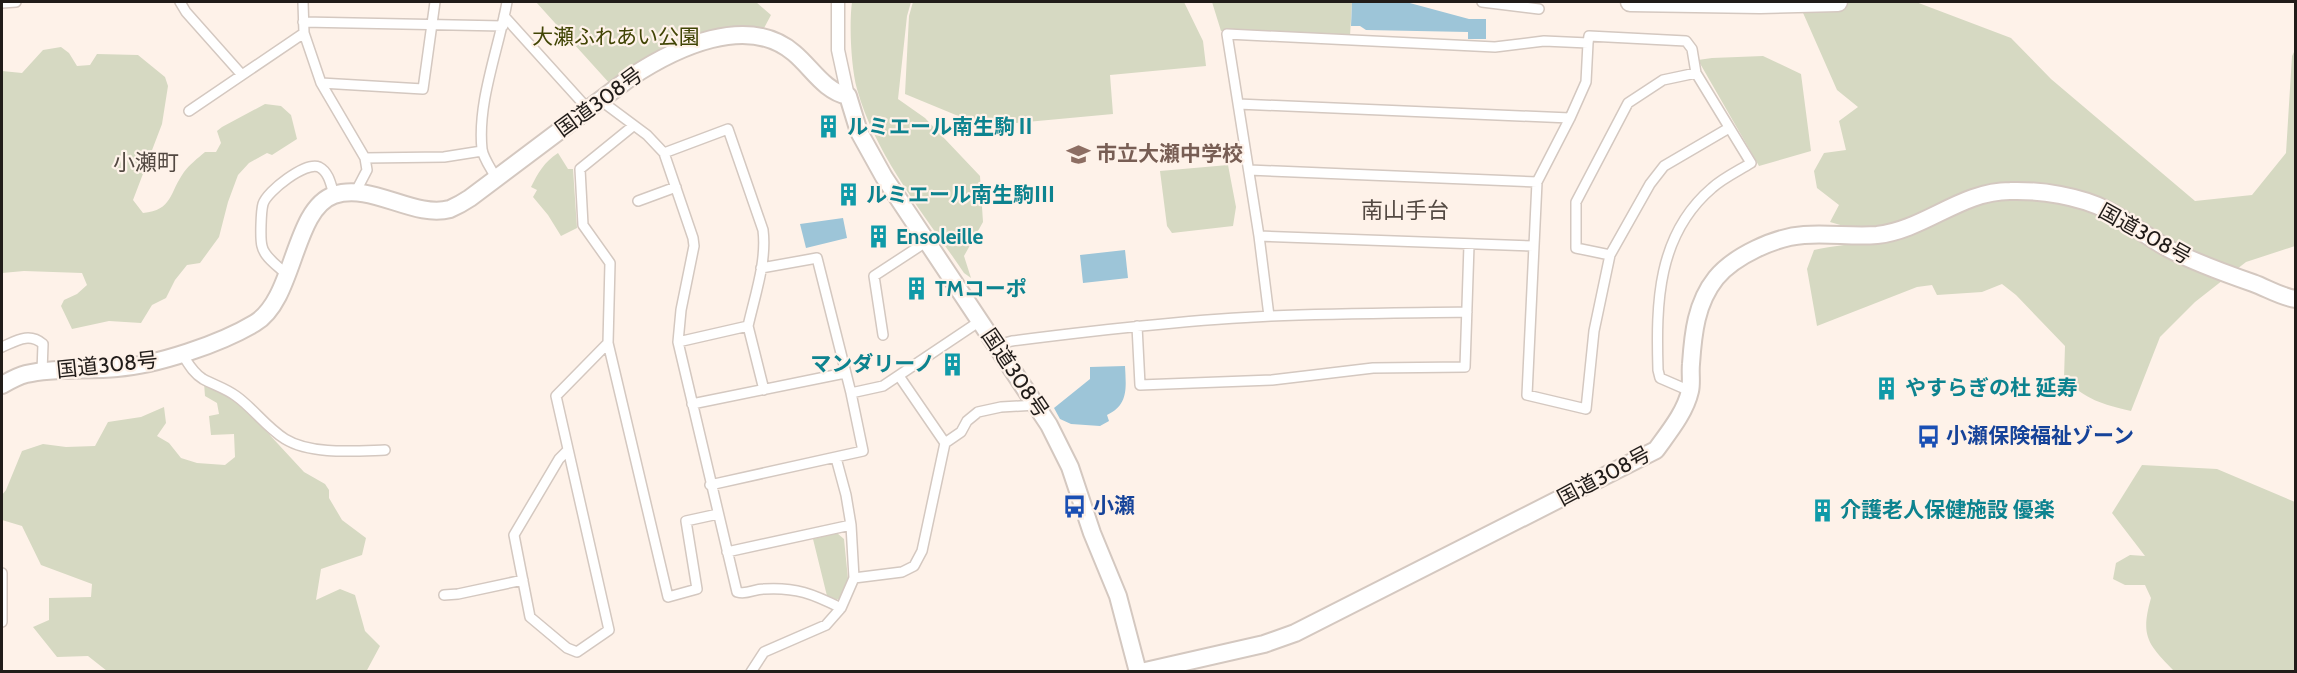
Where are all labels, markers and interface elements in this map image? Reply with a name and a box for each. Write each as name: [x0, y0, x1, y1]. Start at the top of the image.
park label: 大瀬ふれあい公園: [532, 24, 700, 49]
street label: 国道308号: [550, 62, 647, 142]
building icon: ルミエール南生駒Ⅱ: [816, 114, 842, 140]
place label: ルミエール南生駒Ⅱ: [847, 114, 1036, 139]
school or university icon: 市立大瀬中学校: [1065, 141, 1091, 167]
place label: 市立大瀬中学校: [1096, 141, 1243, 166]
district label: 小瀬町: [113, 149, 179, 176]
building icon: ルミエール南生駒Ⅲ: [835, 182, 861, 208]
place label: ルミエール南生駒Ⅲ: [866, 182, 1055, 207]
district label: 南山手台: [1361, 197, 1449, 224]
street label: 国道308号: [2095, 198, 2196, 269]
building icon: Ensoleille: [865, 224, 891, 250]
place label: Ensoleille: [896, 224, 983, 249]
building icon: TMコーポ: [904, 276, 930, 302]
place label: TMコーポ: [935, 276, 1027, 301]
street label: 国道308号: [977, 324, 1054, 422]
street label: 国道308号: [55, 347, 159, 382]
place label: マンダリーノ: [810, 351, 935, 376]
building icon: マンダリーノ: [940, 351, 966, 377]
building icon: やすらぎの杜 延寿: [1874, 375, 1900, 401]
place label: やすらぎの杜 延寿: [1905, 375, 2078, 400]
bus stop icon: 小瀬保険福祉ゾーン: [1915, 423, 1941, 449]
place label: 小瀬保険福祉ゾーン: [1946, 423, 2134, 448]
street label: 国道308号: [1553, 441, 1655, 510]
bus stop icon: 小瀬: [1062, 493, 1088, 519]
place label: 小瀬: [1093, 493, 1135, 518]
building icon: 介護老人保健施設 優楽: [1809, 497, 1835, 523]
place label: 介護老人保健施設 優楽: [1840, 497, 2055, 522]

